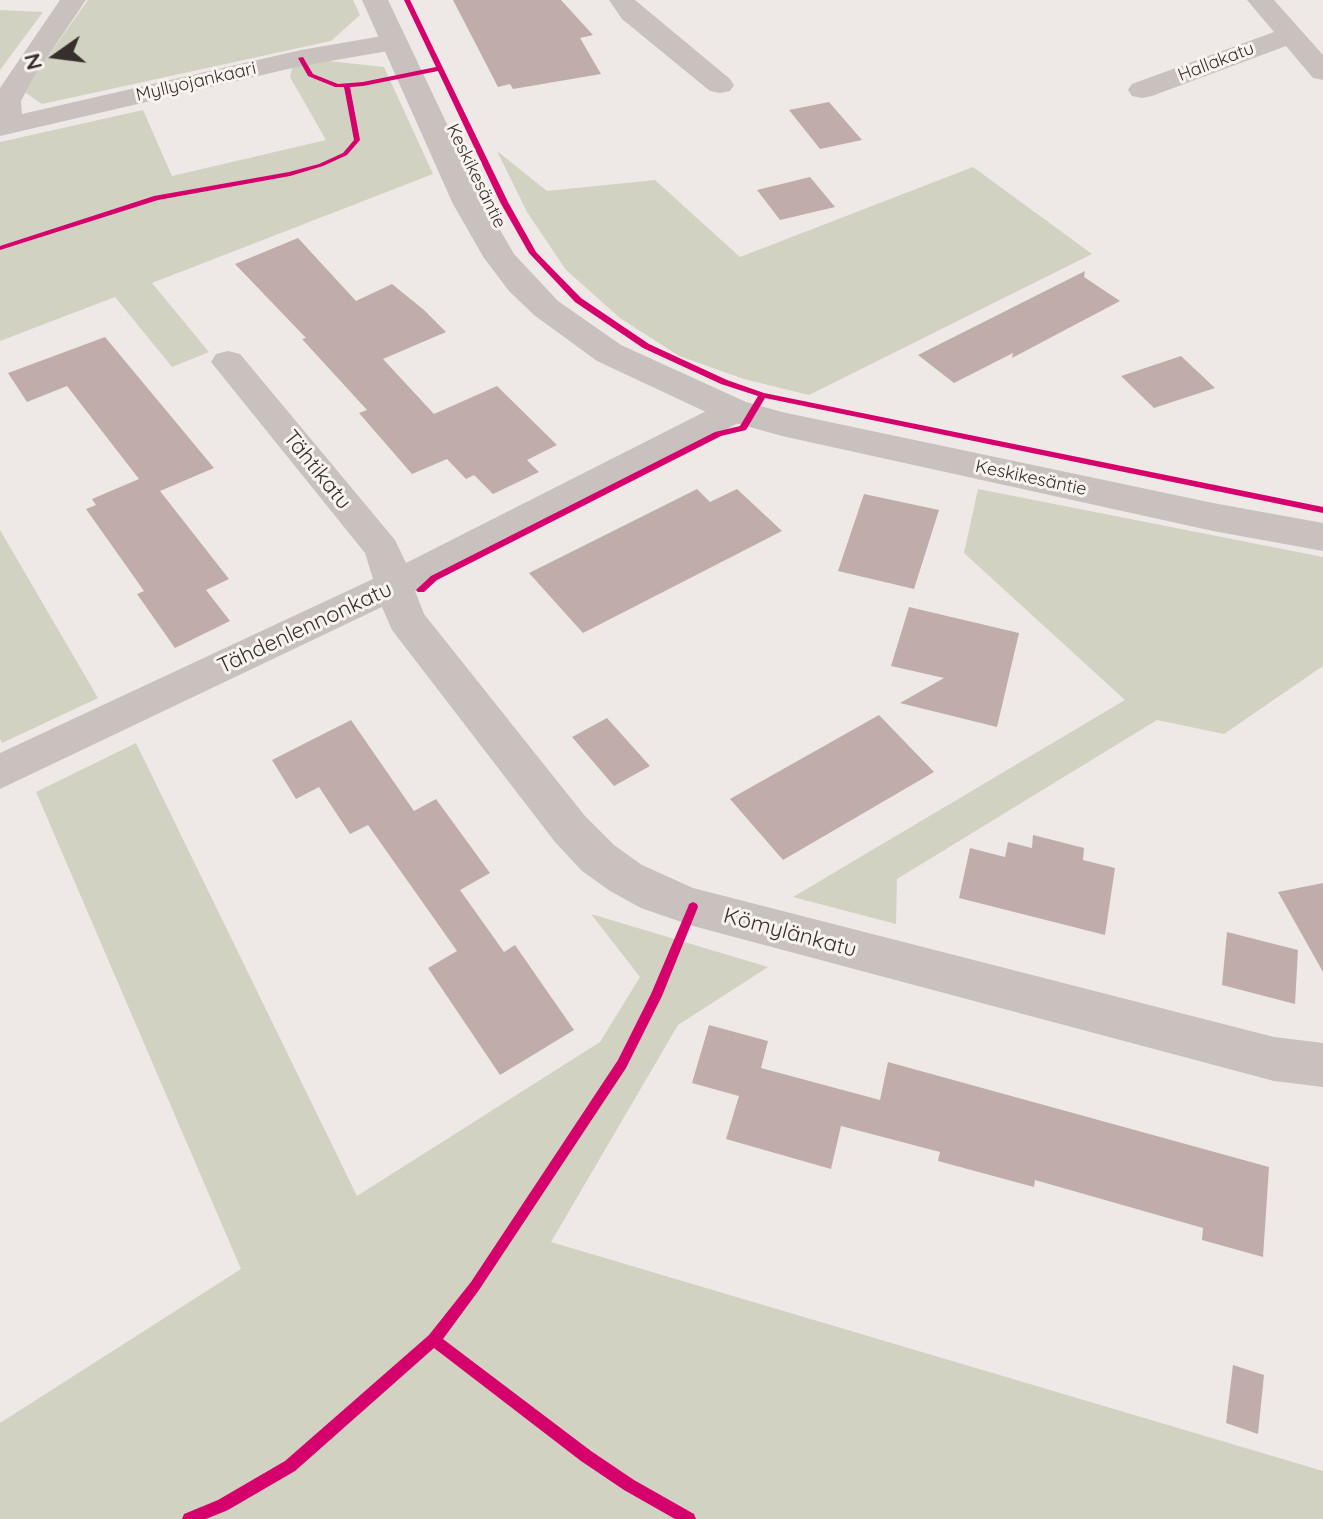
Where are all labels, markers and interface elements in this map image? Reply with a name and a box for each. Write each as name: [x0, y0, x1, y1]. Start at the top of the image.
north arrow: [16, 16, 96, 96]
street label: Hallakatu: [1175, 38, 1257, 86]
text: N: [17, 51, 48, 73]
street label: Myllyojankaari: [134, 58, 258, 106]
street label: Keskikesäntie: [441, 120, 511, 232]
street label: Tähtikatu: [277, 425, 357, 515]
street label: Keskikesäntie: [973, 456, 1089, 500]
street label: Tähdenlennonkatu: [214, 576, 396, 680]
street label: Kömylänkatu: [721, 903, 859, 963]

